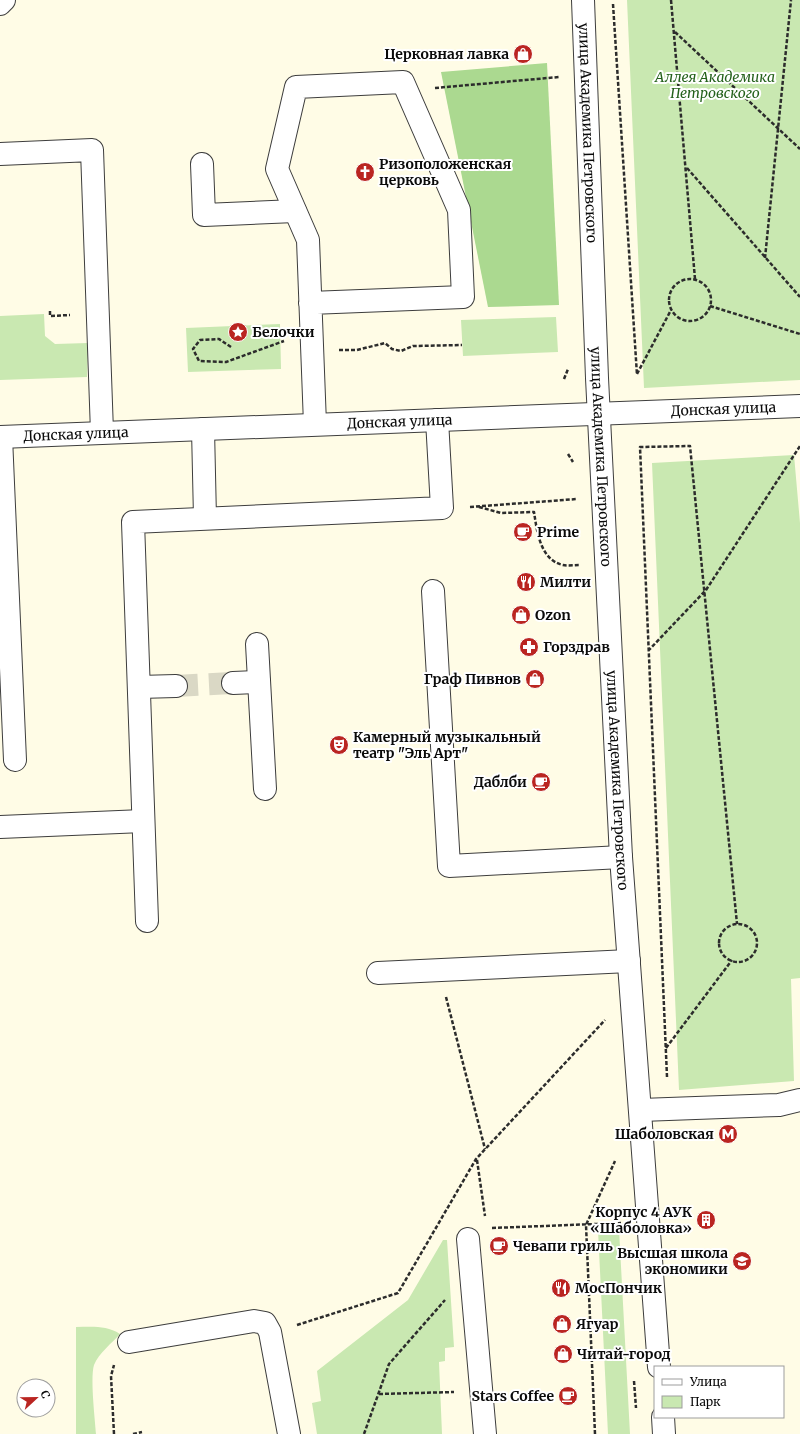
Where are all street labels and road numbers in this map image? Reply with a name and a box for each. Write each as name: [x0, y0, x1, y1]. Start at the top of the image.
street label: улица Академика Петровского: [575, 22, 601, 243]
street label: улица Академика Петровского: [587, 346, 615, 567]
street label: Донская улица: [670, 398, 777, 420]
street label: Донская улица: [347, 410, 453, 433]
street label: Донская улица: [23, 423, 129, 445]
street label: улица Академика Петровского: [603, 670, 632, 891]

